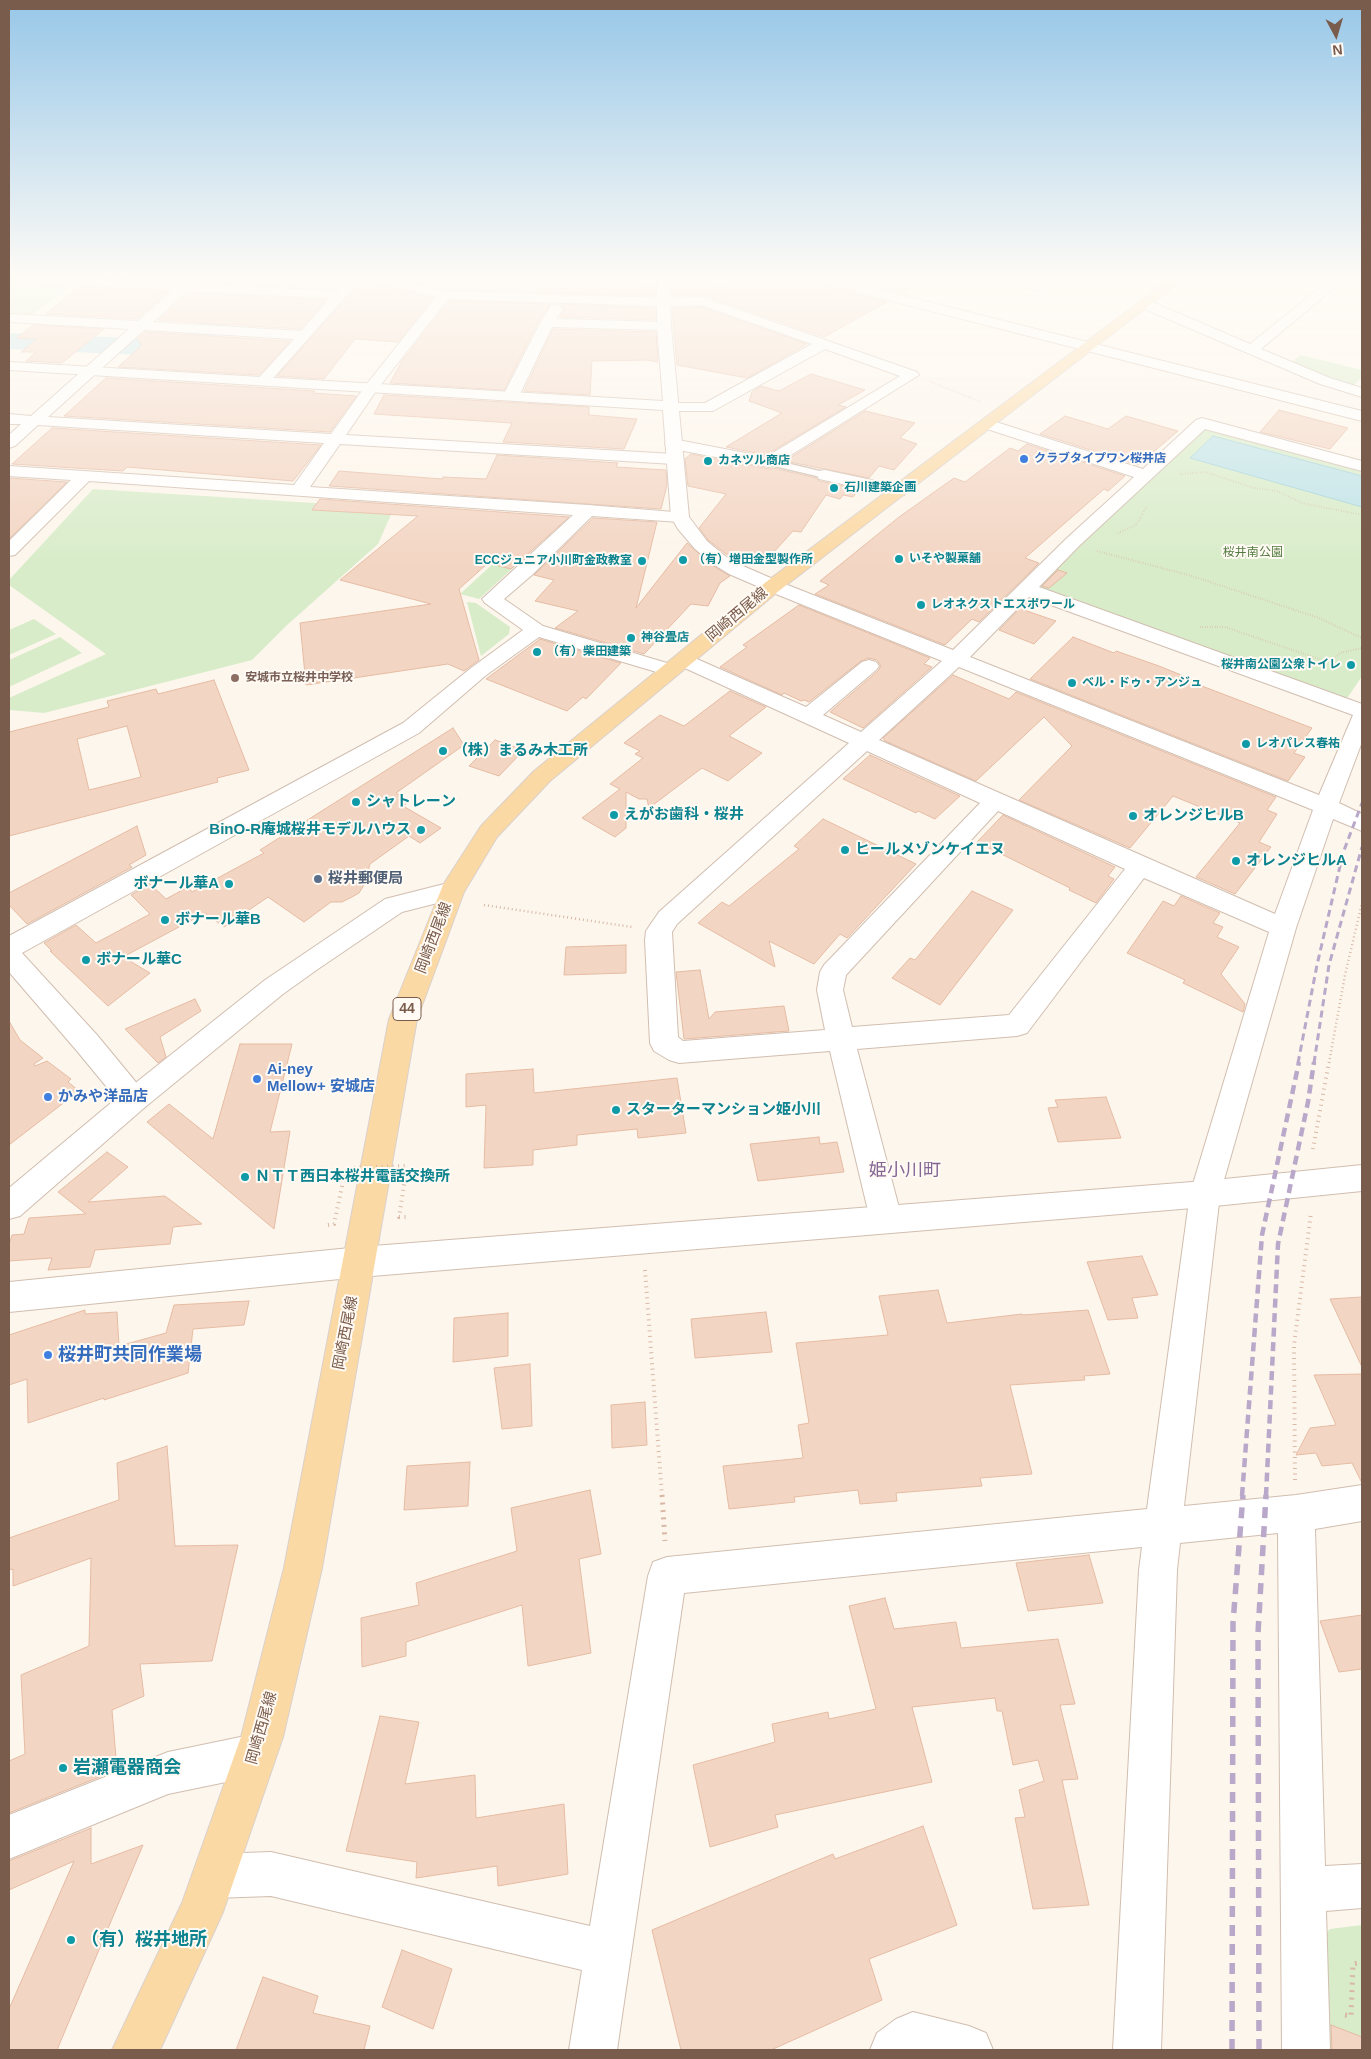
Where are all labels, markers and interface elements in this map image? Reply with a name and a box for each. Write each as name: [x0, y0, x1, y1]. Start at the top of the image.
north arrow: [1311, 10, 1361, 60]
text: N: [1332, 41, 1343, 58]
place label: クラブタイプワン桜井店: [1034, 452, 1166, 466]
marker: クラブタイプワン桜井店: [1018, 453, 1030, 465]
place label: カネツル商店: [718, 454, 790, 468]
marker: カネツル商店: [702, 455, 714, 467]
place label: 石川建築企画: [844, 481, 916, 495]
marker: 石川建築企画: [828, 482, 840, 494]
park label: 桜井南公園: [1223, 546, 1283, 560]
place label: いそや製菓舗: [909, 552, 981, 566]
place label: （有）増田金型製作所: [693, 553, 813, 567]
marker: いそや製菓舗: [893, 553, 905, 565]
place label: ECCジュニア小川町金政教室: [475, 554, 632, 568]
marker: （有）増田金型製作所: [677, 554, 689, 566]
marker: ECCジュニア小川町金政教室: [636, 555, 648, 567]
street label: 岡崎西尾線: [702, 584, 772, 646]
place label: レオネクストエスポワール: [931, 598, 1075, 612]
marker: レオネクストエスポワール: [915, 599, 927, 611]
place label: 神谷畳店: [641, 631, 689, 645]
marker: 神谷畳店: [625, 632, 637, 644]
place label: （有）柴田建築: [547, 645, 631, 659]
marker: （有）柴田建築: [531, 646, 543, 658]
place label: 桜井南公園公衆トイレ: [1221, 658, 1341, 672]
marker: 桜井南公園公衆トイレ: [1345, 659, 1357, 671]
place label: 安城市立桜井中学校: [245, 671, 353, 685]
marker: 安城市立桜井中学校: [229, 672, 241, 684]
place label: ベル・ドゥ・アンジュ: [1082, 676, 1202, 690]
marker: ベル・ドゥ・アンジュ: [1066, 677, 1078, 689]
place label: レオパレス春祐: [1256, 737, 1340, 751]
marker: レオパレス春祐: [1240, 738, 1252, 750]
place label: （株）まるみ木工所: [453, 742, 588, 760]
marker: （株）まるみ木工所: [437, 745, 449, 757]
place label: シャトレーン: [366, 793, 456, 811]
marker: シャトレーン: [350, 796, 362, 808]
place label: えがお歯科・桜井: [624, 806, 744, 824]
place label: オレンジヒルB: [1143, 807, 1244, 825]
marker: えがお歯科・桜井: [608, 809, 620, 821]
marker: オレンジヒルB: [1127, 810, 1139, 822]
place label: BinO‐R庵城桜井モデルハウス: [209, 821, 411, 839]
marker: BinO‐R庵城桜井モデルハウス: [415, 824, 427, 836]
place label: ヒールメゾンケイエヌ: [855, 841, 1005, 859]
marker: ヒールメゾンケイエヌ: [839, 844, 851, 856]
place label: オレンジヒルA: [1246, 852, 1347, 870]
marker: オレンジヒルA: [1230, 855, 1242, 867]
place label: 桜井郵便局: [328, 870, 403, 888]
marker: 桜井郵便局: [312, 873, 324, 885]
place label: ボナール華A: [133, 875, 219, 893]
marker: ボナール華A: [223, 878, 235, 890]
street label: 岡崎西尾線: [412, 900, 456, 976]
place label: ボナール華B: [175, 911, 261, 929]
marker: ボナール華B: [159, 914, 171, 926]
place label: ボナール華C: [96, 951, 182, 969]
marker: ボナール華C: [80, 954, 92, 966]
road number: 44: [393, 998, 421, 1021]
place label: Ai-ney Mellow+ 安城店: [267, 1061, 375, 1096]
marker: Ai-ney Mellow+ 安城店: [251, 1073, 263, 1085]
place label: かみや洋品店: [58, 1088, 148, 1106]
marker: かみや洋品店: [42, 1091, 54, 1103]
place label: スターターマンション姫小川: [626, 1101, 821, 1119]
marker: スターターマンション姫小川: [610, 1104, 622, 1116]
district label: 姫小川町: [869, 1160, 941, 1182]
place label: ＮＴＴ西日本桜井電話交換所: [255, 1168, 450, 1186]
marker: ＮＴＴ西日本桜井電話交換所: [239, 1171, 251, 1183]
street label: 岡崎西尾線: [330, 1294, 362, 1372]
place label: 桜井町共同作業場: [58, 1344, 202, 1366]
marker: 桜井町共同作業場: [42, 1349, 54, 1361]
street label: 岡崎西尾線: [243, 1689, 281, 1767]
place label: 岩瀬電器商会: [73, 1757, 181, 1779]
marker: 岩瀬電器商会: [57, 1762, 69, 1774]
place label: （有）桜井地所: [81, 1929, 207, 1951]
marker: （有）桜井地所: [65, 1934, 77, 1946]

